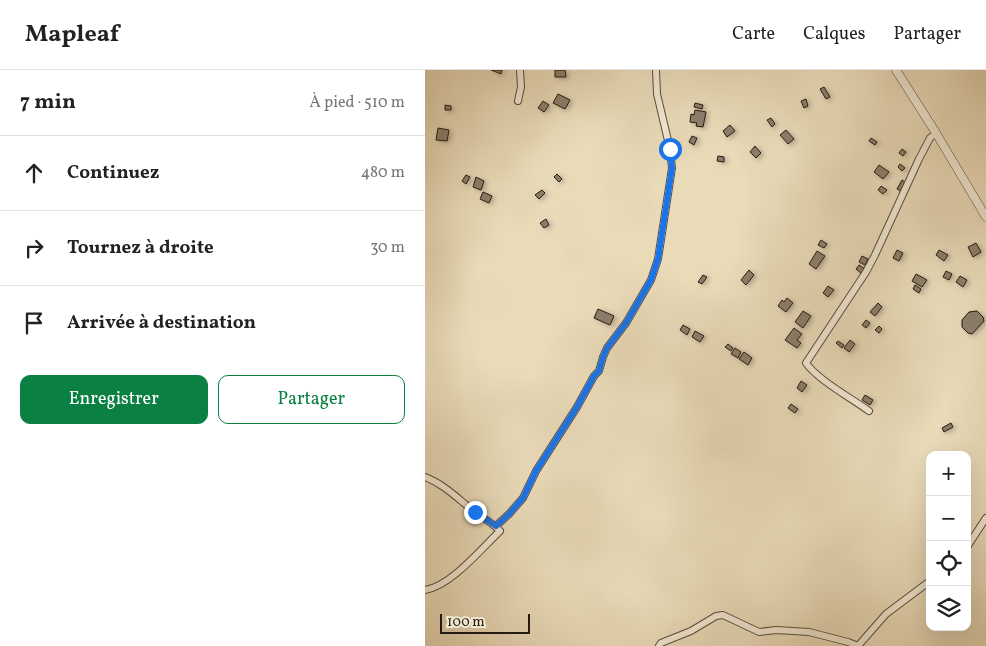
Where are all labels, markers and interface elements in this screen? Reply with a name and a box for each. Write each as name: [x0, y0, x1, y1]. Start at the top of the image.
text: Mapleaf: [25, 18, 119, 52]
text: Carte: [732, 22, 775, 47]
text: Calques: [803, 22, 865, 47]
text: Partager: [893, 22, 961, 47]
text: 7 min: [20, 88, 76, 117]
text: À pied · 510 m: [310, 92, 405, 114]
route start: [659, 138, 682, 161]
icon: ahead: [20, 159, 48, 187]
text: Continuez: [67, 160, 159, 186]
text: 480 m: [361, 162, 405, 184]
icon: right: [20, 234, 48, 262]
text: Tournez à droite: [67, 235, 214, 261]
text: 30 m: [370, 237, 405, 259]
icon: arrive: [20, 309, 48, 337]
text: Arrivée à destination: [67, 310, 256, 336]
button: Enregistrer: [20, 375, 208, 424]
button: Partager: [218, 375, 405, 424]
map controls: [926, 451, 971, 631]
button: +: [926, 451, 971, 496]
button: −: [926, 496, 971, 541]
route end: [464, 501, 487, 524]
button: locate: [926, 541, 971, 586]
button: layers: [926, 586, 971, 631]
scale bar: [440, 611, 530, 634]
text: 100 m: [447, 613, 485, 632]

